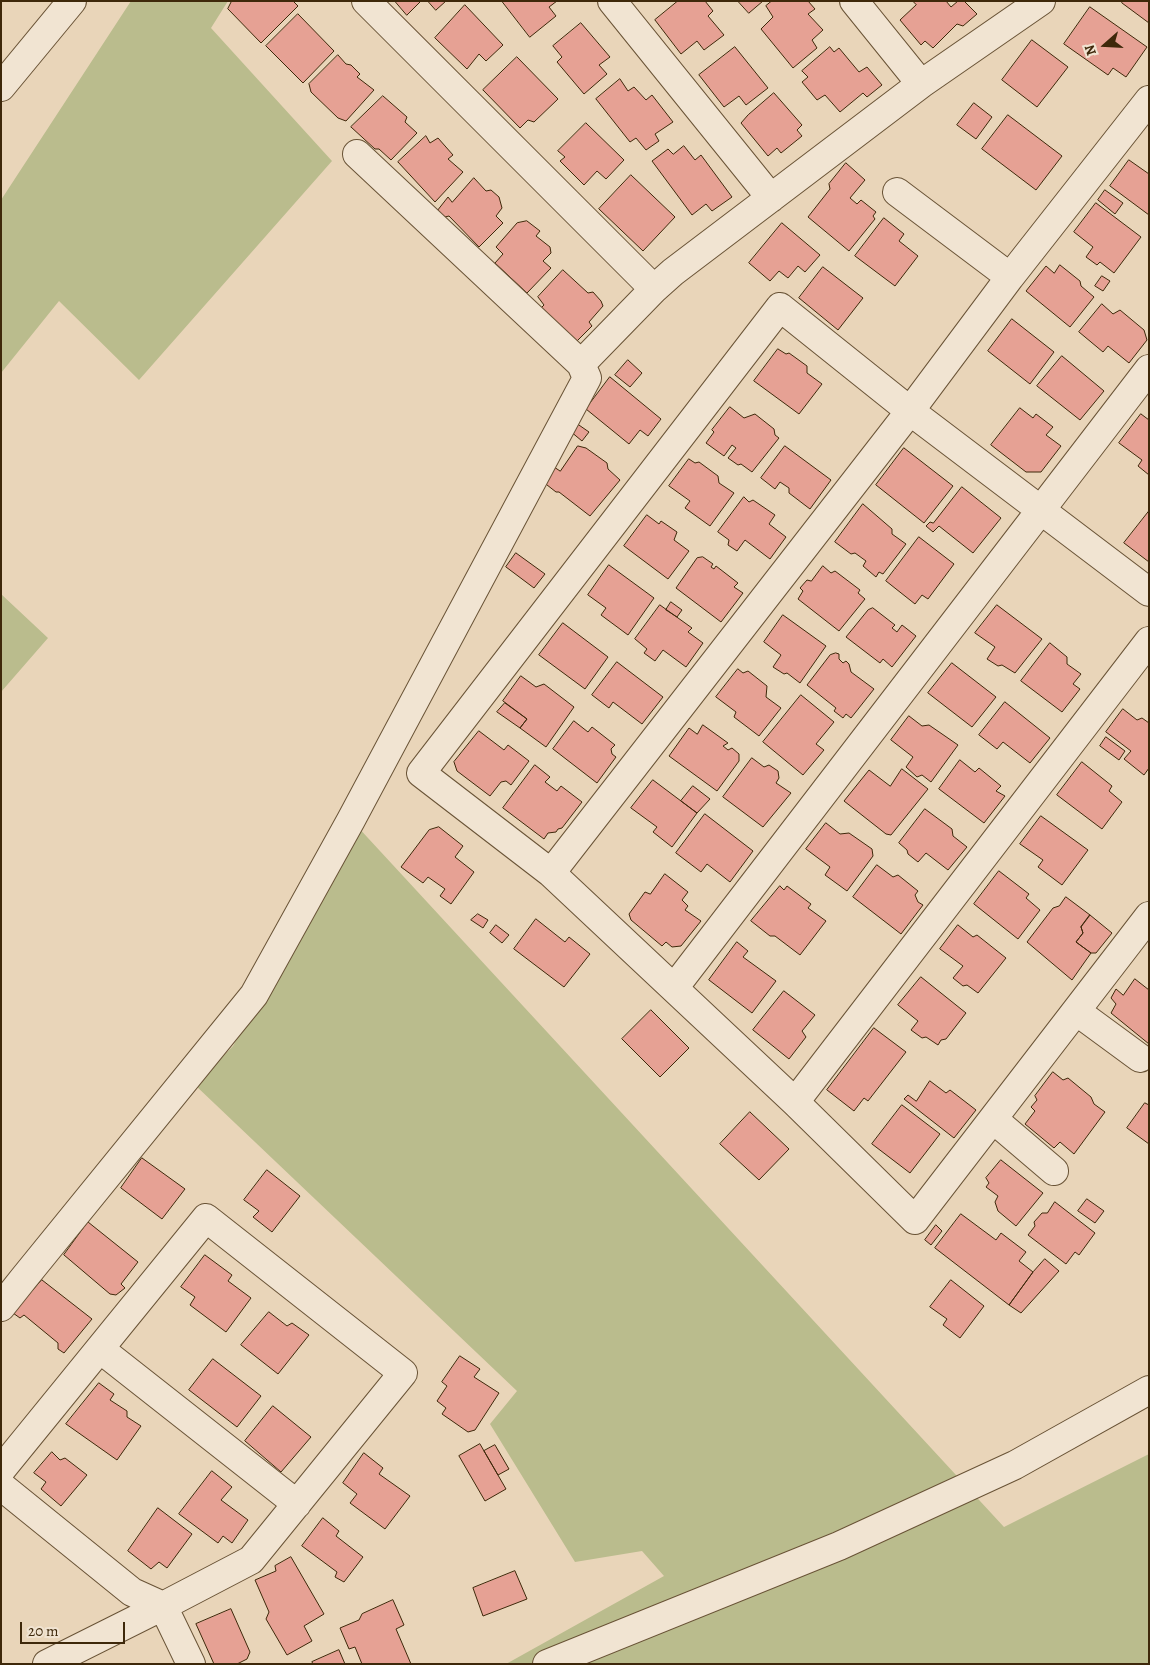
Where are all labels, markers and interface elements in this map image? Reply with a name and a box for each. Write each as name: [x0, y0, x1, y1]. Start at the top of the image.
north arrow: [1080, 20, 1130, 70]
text: N: [1080, 42, 1101, 58]
scale bar: [22, 1612, 128, 1644]
text: 20 m: [28, 1621, 59, 1641]

